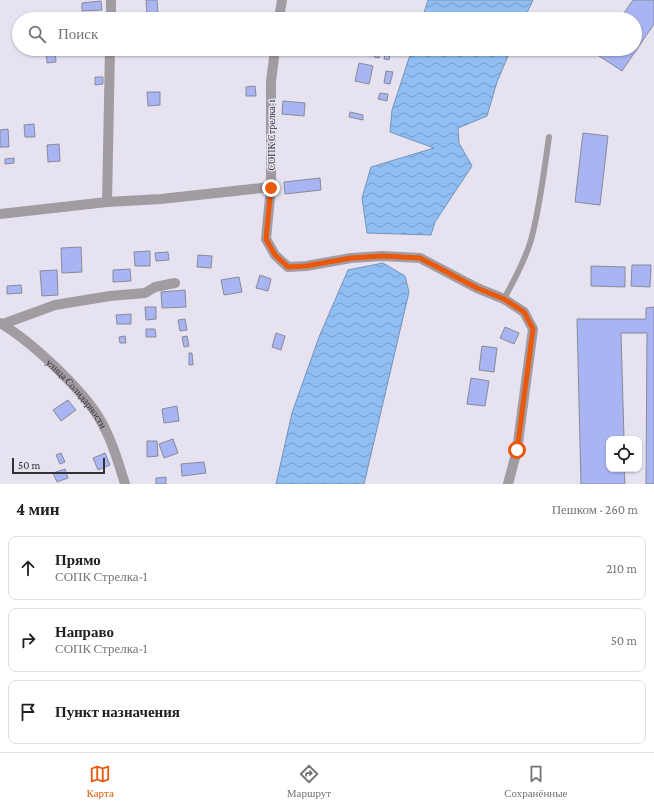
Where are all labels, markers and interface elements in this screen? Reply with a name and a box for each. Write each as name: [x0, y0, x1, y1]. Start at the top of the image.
search box: [12, 12, 642, 56]
icon: search: [26, 23, 48, 45]
text: Поиск: [58, 26, 98, 42]
street label: СОПК Стрелка-1: [266, 99, 277, 171]
route end: [262, 179, 280, 197]
street label: улица Солидарности: [44, 357, 109, 431]
map controls: [606, 436, 642, 472]
button: locate: [606, 436, 642, 472]
route start: [508, 441, 526, 459]
scale bar: [12, 456, 105, 475]
text: 50 m: [18, 459, 40, 471]
text: 4 мин: [16, 500, 60, 519]
text: Пешком · 260 m: [552, 502, 638, 517]
text: Прямо: [55, 552, 101, 568]
icon: ahead: [17, 557, 39, 579]
text: 210 m: [606, 561, 637, 576]
text: СОПК Стрелка-1: [55, 569, 147, 584]
text: Направо: [55, 624, 114, 640]
icon: right: [17, 629, 39, 651]
text: 50 m: [611, 633, 637, 648]
text: СОПК Стрелка-1: [55, 641, 147, 656]
icon: arrive: [17, 701, 39, 723]
text: Пункт назначения: [55, 704, 180, 720]
tab: Карта: [87, 763, 114, 799]
tab: Маршрут: [287, 763, 331, 799]
tab: Сохранённые: [504, 763, 567, 799]

